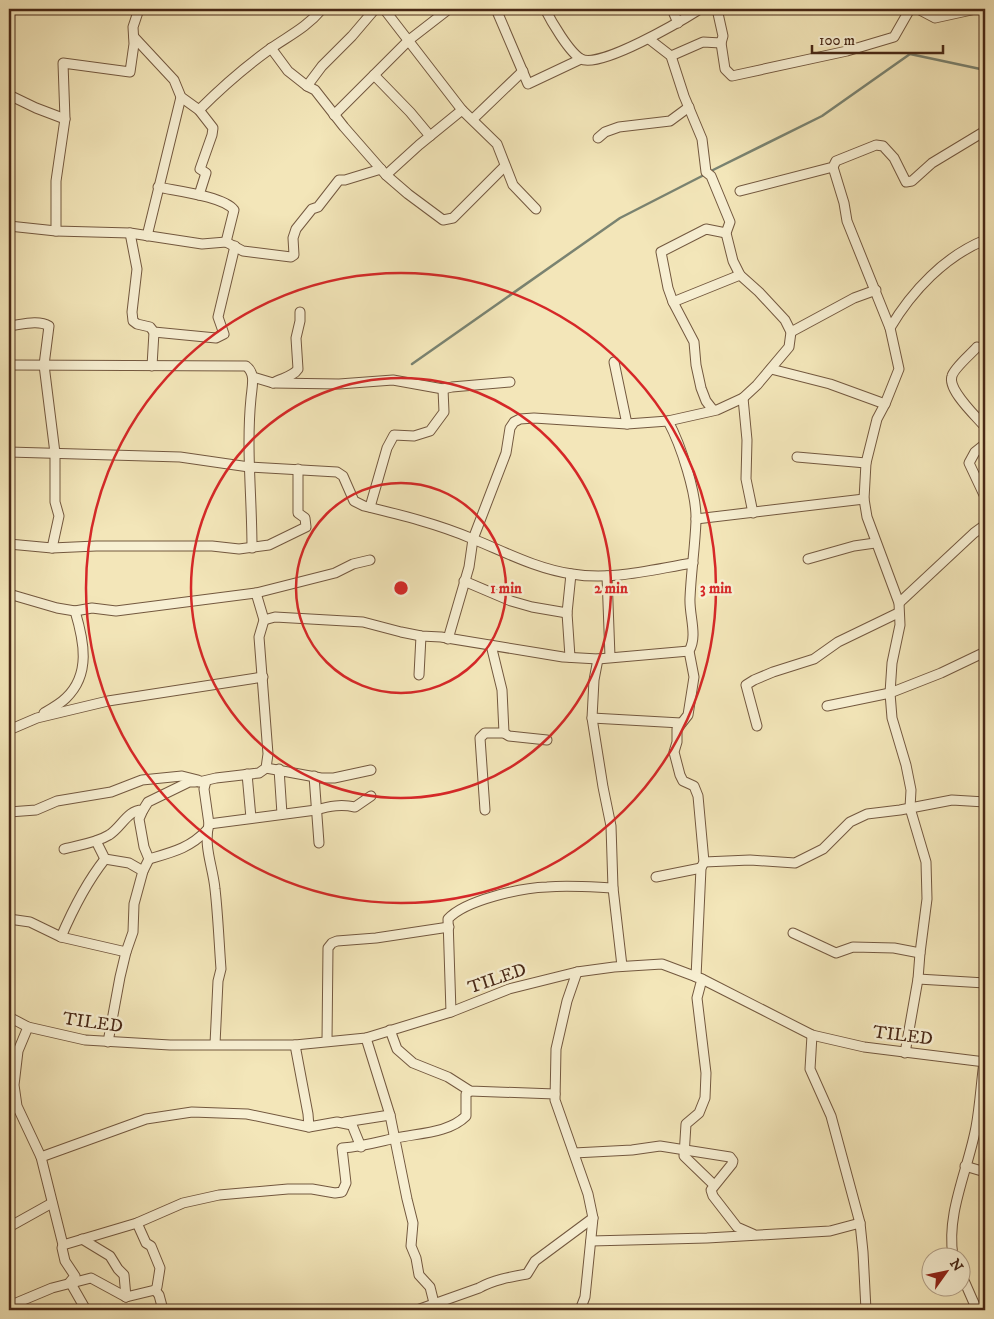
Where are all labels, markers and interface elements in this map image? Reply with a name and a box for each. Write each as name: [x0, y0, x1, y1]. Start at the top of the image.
scale bar: [812, 22, 943, 54]
text: 100 m: [819, 31, 855, 50]
centre of rings: [392, 579, 410, 597]
text: 1 min: [490, 579, 522, 598]
text: 2 min: [594, 579, 628, 598]
text: 3 min: [700, 579, 732, 598]
street label: TILED: [465, 959, 529, 999]
street label: TILED: [62, 1008, 124, 1038]
street label: TILED: [872, 1021, 934, 1051]
north arrow: [922, 1246, 972, 1296]
text: N: [945, 1256, 967, 1276]

